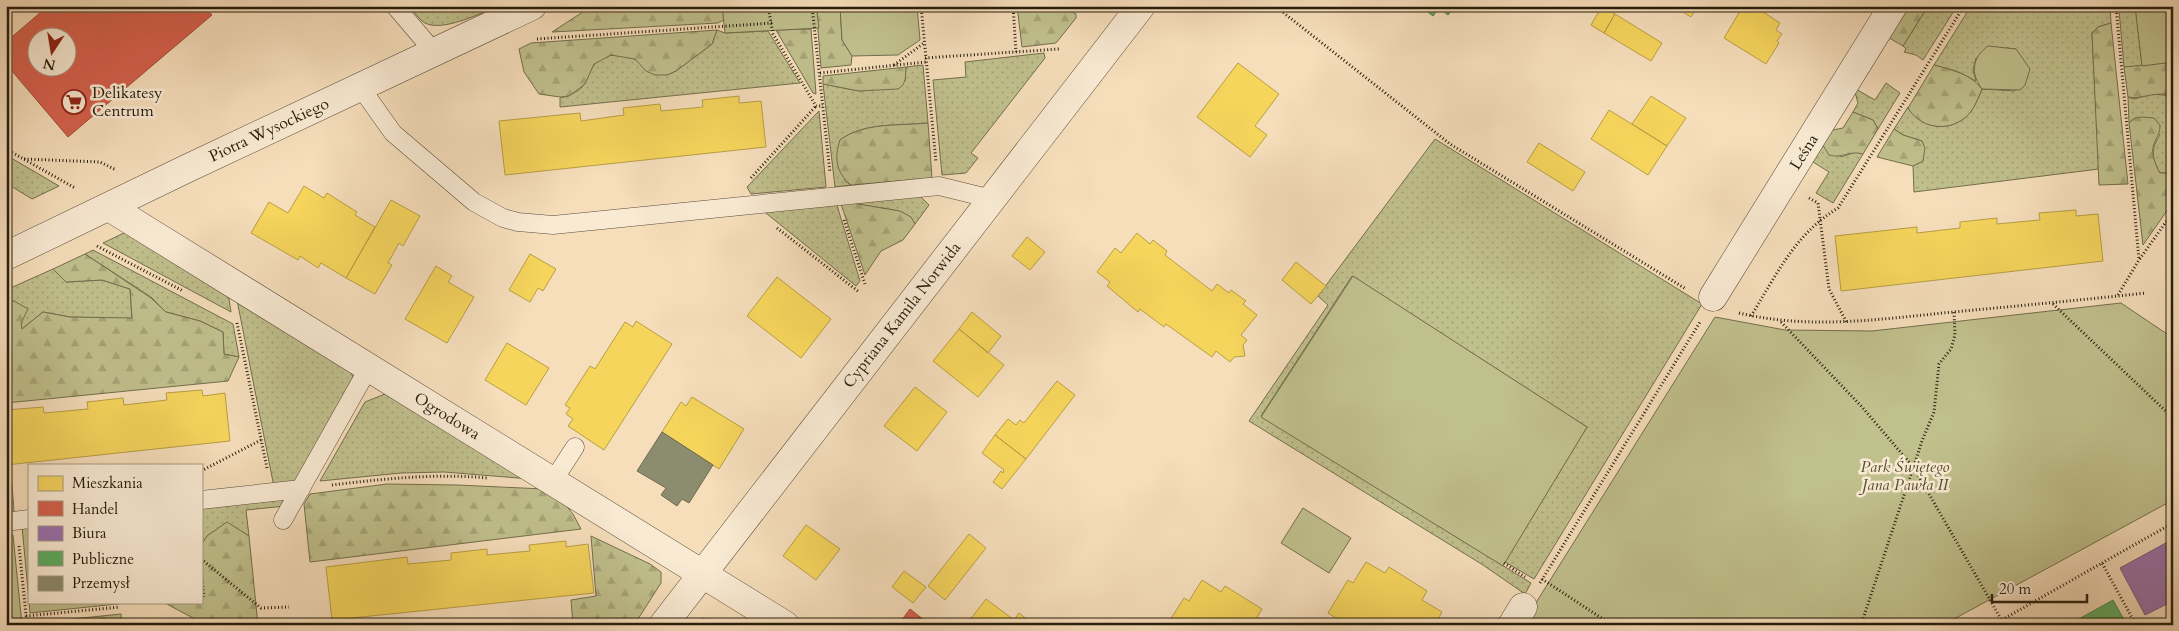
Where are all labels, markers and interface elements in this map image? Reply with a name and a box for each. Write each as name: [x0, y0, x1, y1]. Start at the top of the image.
north arrow: [28, 28, 78, 78]
text: N: [41, 54, 57, 75]
place label: Delikatesy Centrum: [92, 82, 163, 122]
supermarket icon: Delikatesy Centrum: [61, 89, 87, 115]
street label: Piotra Wysockiego: [205, 92, 333, 167]
street label: Leśna: [1785, 130, 1824, 174]
street label: Cypriana Kamila Norwida: [838, 237, 966, 393]
street label: Ogrodowa: [410, 387, 484, 445]
park label: Park Świętego Jana Pawła II: [1858, 456, 1950, 496]
legend: [28, 464, 202, 604]
text: Mieszkania: [72, 473, 143, 493]
text: Handel: [72, 499, 118, 519]
text: Biura: [72, 523, 107, 543]
text: Publiczne: [72, 549, 134, 569]
scale bar: [1992, 571, 2086, 603]
text: Przemysł: [72, 573, 130, 593]
text: 20 m: [1999, 579, 2031, 599]

